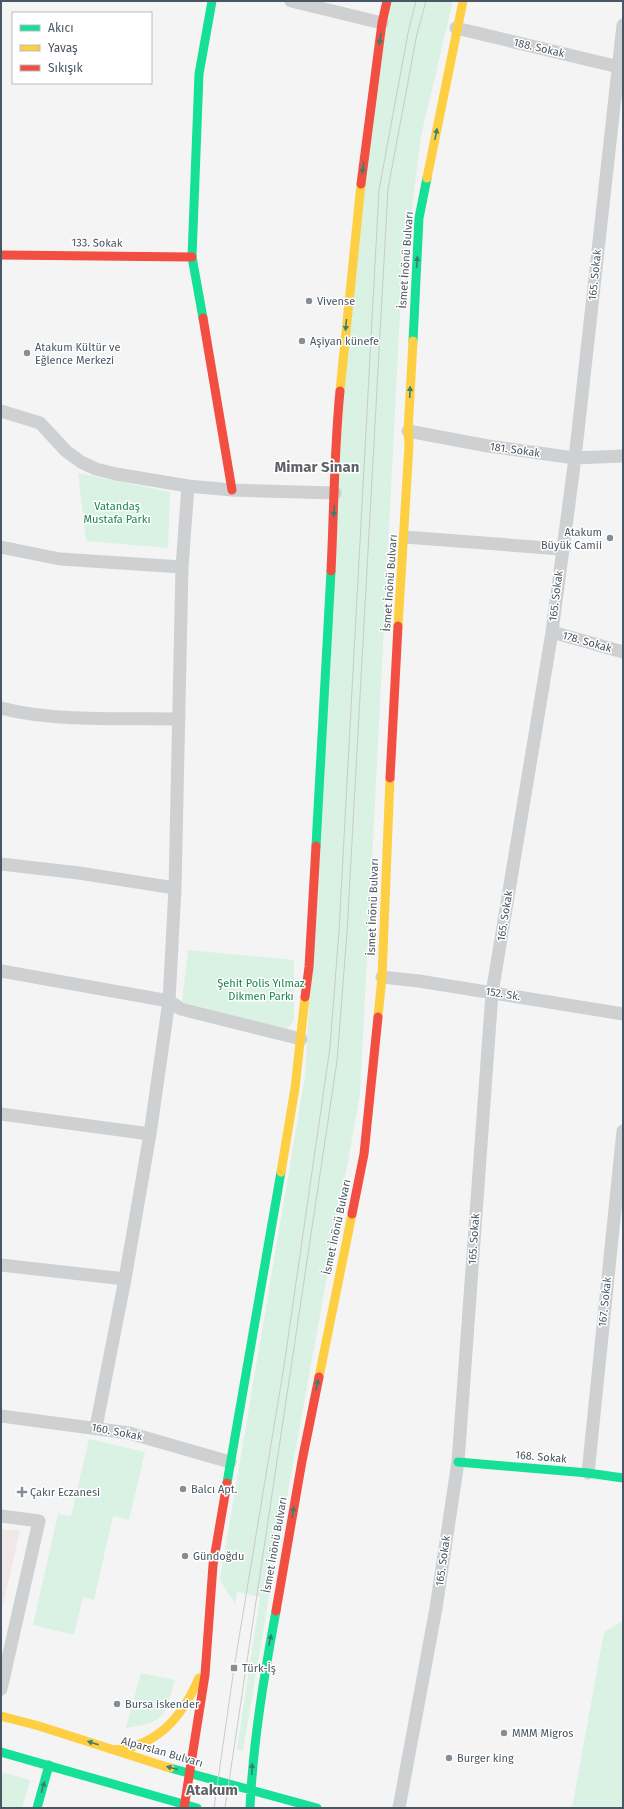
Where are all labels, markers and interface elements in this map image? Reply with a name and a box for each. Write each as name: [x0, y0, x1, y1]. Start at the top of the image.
legend: [12, 12, 152, 84]
text: Akıcı: [48, 21, 74, 35]
one-way arrow: [377, 33, 383, 45]
street label: 188. Sokak: [512, 36, 566, 60]
text: Yavaş: [48, 41, 78, 55]
text: Sıkışık: [48, 61, 83, 75]
one-way arrow: [433, 128, 439, 140]
one-way arrow: [360, 162, 366, 174]
street label: İsmet İnönü Bulvarı: [395, 211, 416, 309]
street label: 133. Sokak: [71, 236, 123, 250]
street label: 165. Sokak: [586, 249, 604, 301]
one-way arrow: [414, 255, 420, 268]
place label: Vivense: [317, 295, 355, 308]
marker: Vivense: [304, 296, 314, 306]
one-way arrow: [343, 319, 349, 331]
place label: Aşiyan künefe: [310, 335, 379, 348]
marker: Aşiyan künefe: [297, 336, 307, 346]
place label: Atakum Kültür ve Eğlence Merkezi: [35, 341, 120, 367]
marker: Atakum Kültür ve Eğlence Merkezi: [22, 348, 32, 358]
one-way arrow: [407, 385, 413, 398]
street label: 181. Sokak: [489, 440, 541, 460]
district label: Mimar Sinan: [275, 458, 359, 476]
park label: Vatandaş Mustafa Parkı: [83, 500, 151, 526]
one-way arrow: [331, 505, 337, 518]
place label: Atakum Büyük Camii: [541, 526, 602, 552]
marker: Atakum Büyük Camii: [605, 533, 615, 543]
street label: İsmet İnönü Bulvarı: [379, 534, 400, 632]
street label: 165. Sokak: [546, 569, 566, 622]
street label: 178. Sokak: [561, 629, 613, 655]
street label: İsmet İnönü Bulvarı: [364, 858, 381, 956]
street label: 165. Sokak: [495, 889, 515, 942]
park label: Şehit Polis Yılmaz Dikmen Parkı: [217, 977, 305, 1003]
street label: 152. Sk.: [484, 985, 522, 1003]
street label: İsmet İnönü Bulvarı: [320, 1178, 353, 1276]
street label: 165. Sokak: [466, 1213, 482, 1265]
street label: 167. Sokak: [596, 1276, 614, 1328]
one-way arrow: [315, 1379, 321, 1391]
street label: 160. Sokak: [90, 1421, 144, 1443]
street label: 168. Sokak: [515, 1448, 568, 1466]
place label: Balcı Apt.: [191, 1483, 238, 1496]
marker: Balcı Apt.: [178, 1484, 188, 1494]
place label: Çakır Eczanesi: [30, 1486, 100, 1499]
marker: Çakır Eczanesi: [17, 1487, 27, 1497]
street label: İsmet İnönü Bulvarı: [259, 1496, 290, 1594]
one-way arrow: [290, 1506, 296, 1519]
street label: 165. Sokak: [433, 1534, 453, 1587]
place label: Gündoğdu: [193, 1550, 244, 1563]
marker: Gündoğdu: [180, 1551, 190, 1561]
one-way arrow: [268, 1634, 274, 1647]
place label: Türk-İş: [242, 1661, 276, 1675]
marker: Türk-İş: [229, 1663, 239, 1673]
place label: Bursa iskender: [125, 1698, 200, 1711]
marker: Bursa iskender: [112, 1699, 122, 1709]
place label: MMM Migros: [512, 1727, 573, 1740]
marker: MMM Migros: [499, 1728, 509, 1738]
street label: Alparslan Bulvarı: [120, 1734, 204, 1770]
one-way arrow: [87, 1740, 99, 1746]
place label: Burger king: [457, 1752, 514, 1765]
marker: Burger king: [444, 1753, 454, 1763]
one-way arrow: [249, 1763, 256, 1775]
one-way arrow: [166, 1765, 178, 1771]
one-way arrow: [40, 1780, 46, 1792]
district label: Atakum: [185, 1781, 238, 1799]

